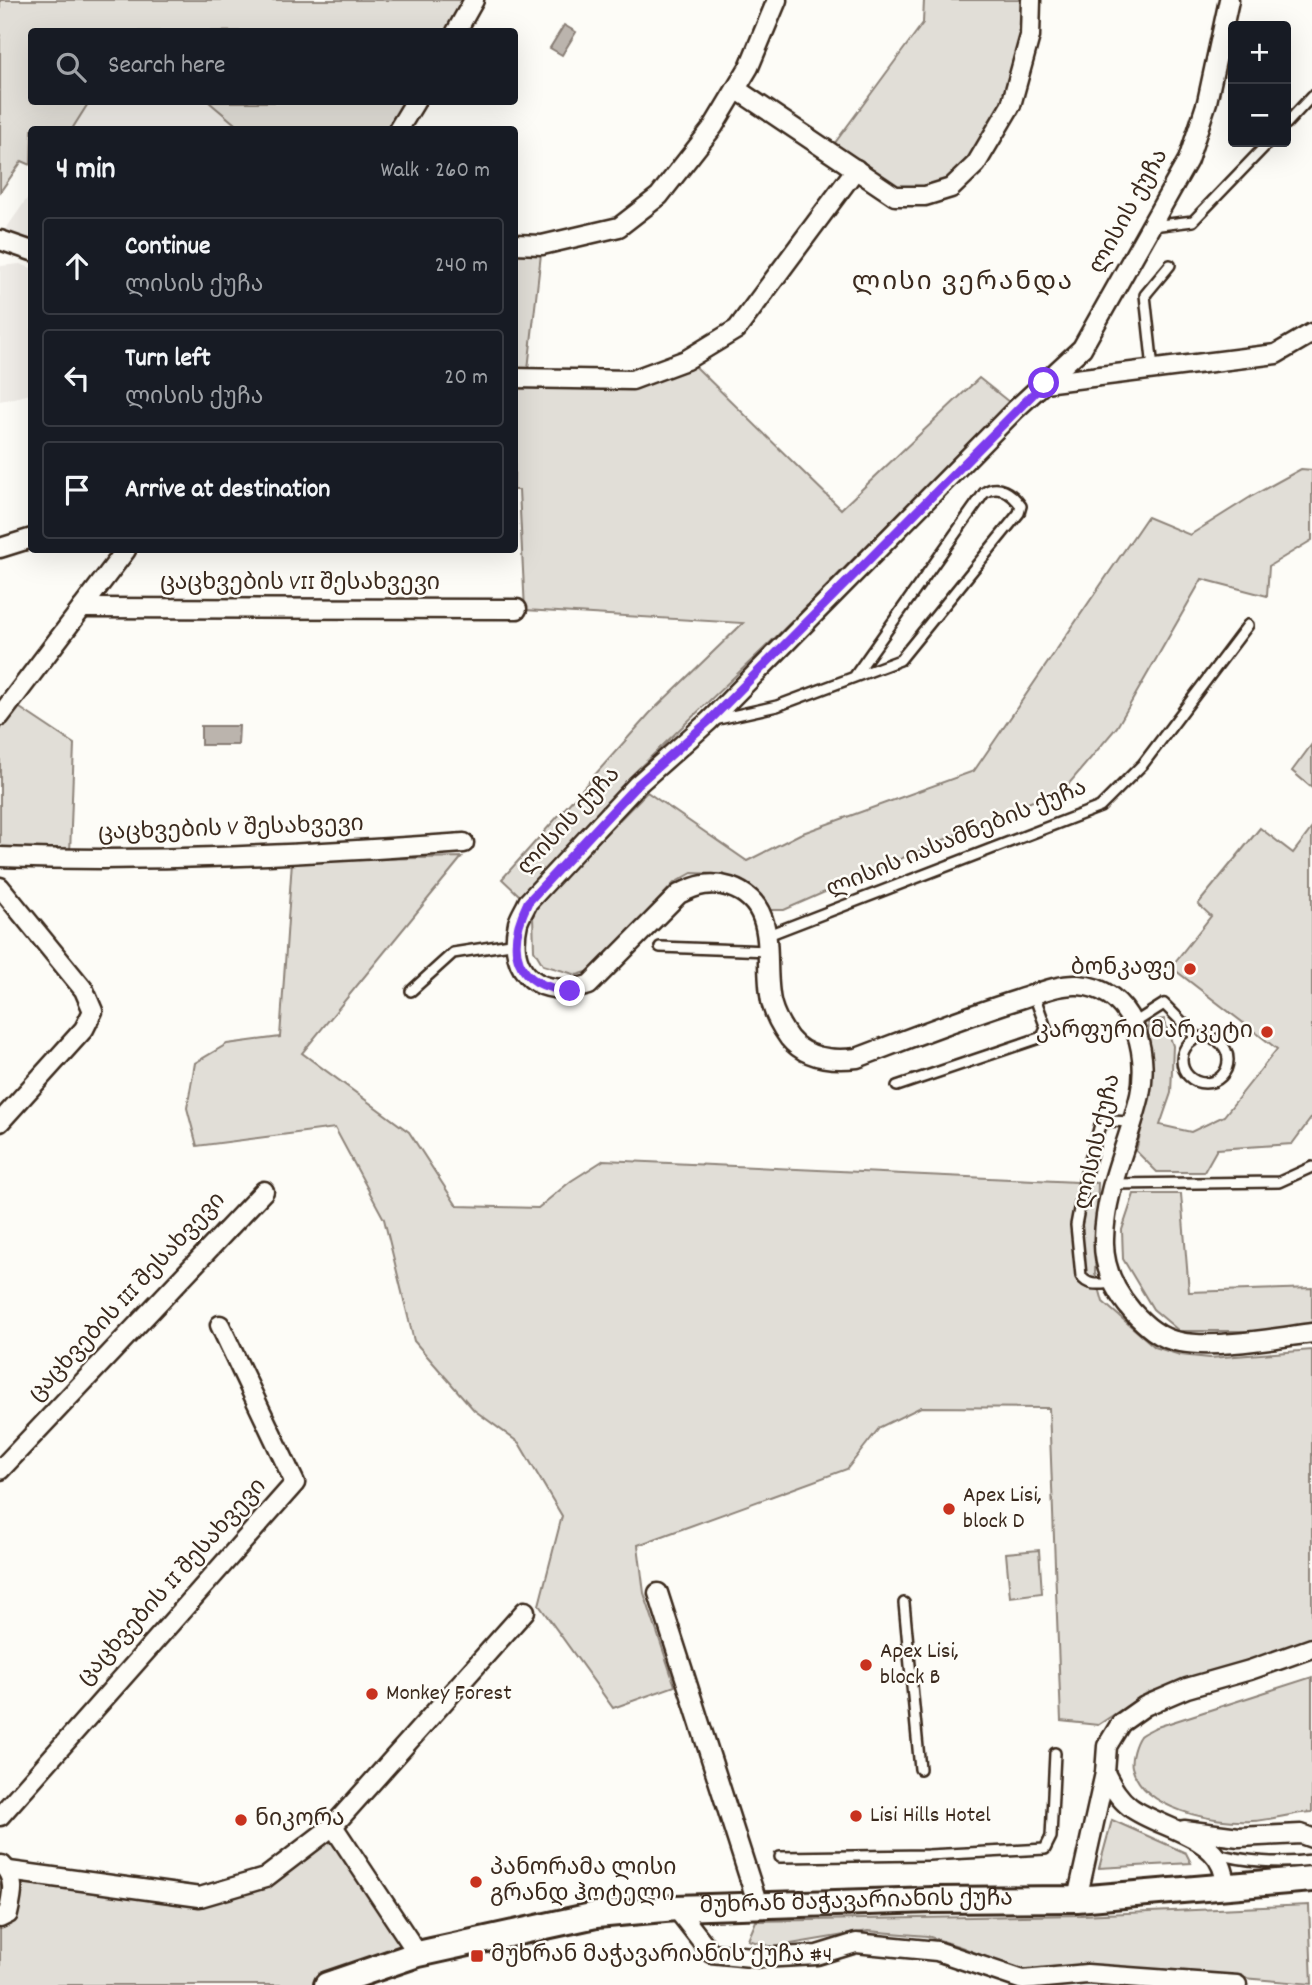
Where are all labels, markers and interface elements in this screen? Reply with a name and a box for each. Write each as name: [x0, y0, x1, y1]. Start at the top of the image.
map controls: [1228, 21, 1291, 147]
button: +: [1228, 21, 1291, 84]
search box: [28, 28, 518, 105]
icon: search: [52, 48, 90, 86]
text: Search here: [108, 48, 226, 85]
button: −: [1228, 84, 1291, 147]
street label: ლისის ქუჩა: [1082, 144, 1178, 280]
text: 4 min: [56, 150, 115, 193]
text: Walk · 260 m: [380, 155, 490, 188]
text: Continue: [125, 229, 210, 266]
icon: ahead: [58, 247, 96, 285]
text: 240 m: [435, 250, 488, 283]
district label: ლისი ვერანდა: [852, 265, 1074, 302]
text: ლისის ქუჩა: [125, 270, 263, 303]
text: Turn left: [125, 341, 211, 378]
icon: left: [58, 359, 96, 397]
text: 20 m: [444, 362, 488, 395]
route start: [1028, 367, 1059, 398]
text: ლისის ქუჩა: [125, 382, 263, 415]
icon: arrive: [58, 471, 96, 509]
text: Arrive at destination: [125, 472, 330, 509]
street label: ცაცხვების VII შესახვევი: [160, 568, 440, 601]
street label: ლისის ქუჩა: [511, 760, 629, 884]
street label: ლისის იასამნების ქუჩა: [822, 773, 1092, 907]
street label: ცაცხვების V შესახვევი: [98, 809, 364, 851]
place label: ბონკაფე: [1071, 953, 1176, 986]
marker: ბონკაფე: [1182, 961, 1198, 977]
route end: [554, 975, 585, 1006]
place label: კარფური მარკეტი: [1036, 1016, 1253, 1049]
marker: კარფური მარკეტი: [1259, 1024, 1275, 1040]
street label: ლისის ქუჩა: [1067, 1071, 1131, 1213]
street label: ცაცხვების III შესახვევი: [22, 1186, 234, 1410]
street label: ცაცხვების II შესახვევი: [71, 1472, 275, 1694]
place label: Apex Lisi, block D: [963, 1480, 1042, 1539]
marker: Apex Lisi, block D: [941, 1501, 957, 1517]
place label: Apex Lisi, block B: [880, 1636, 959, 1695]
marker: Apex Lisi, block B: [858, 1657, 874, 1673]
place label: Monkey Forest: [386, 1678, 512, 1711]
marker: Monkey Forest: [364, 1686, 380, 1702]
place label: Lisi Hills Hotel: [870, 1800, 991, 1833]
place label: ნიკორა: [255, 1804, 345, 1837]
marker: Lisi Hills Hotel: [848, 1808, 864, 1824]
marker: ნიკორა: [233, 1812, 249, 1828]
place label: პანორამა ლისი გრანდ ჰოტელი: [490, 1853, 677, 1912]
marker: პანორამა ლისი გრანდ ჰოტელი: [468, 1874, 484, 1890]
street label: მუხრან მაჭავარიანის ქუჩა: [699, 1883, 1013, 1924]
place label: მუხრან მაჭავარიანის ქუჩა #4: [491, 1940, 832, 1973]
marker: მუხრან მაჭავარიანის ქუჩა #4: [469, 1948, 485, 1964]

